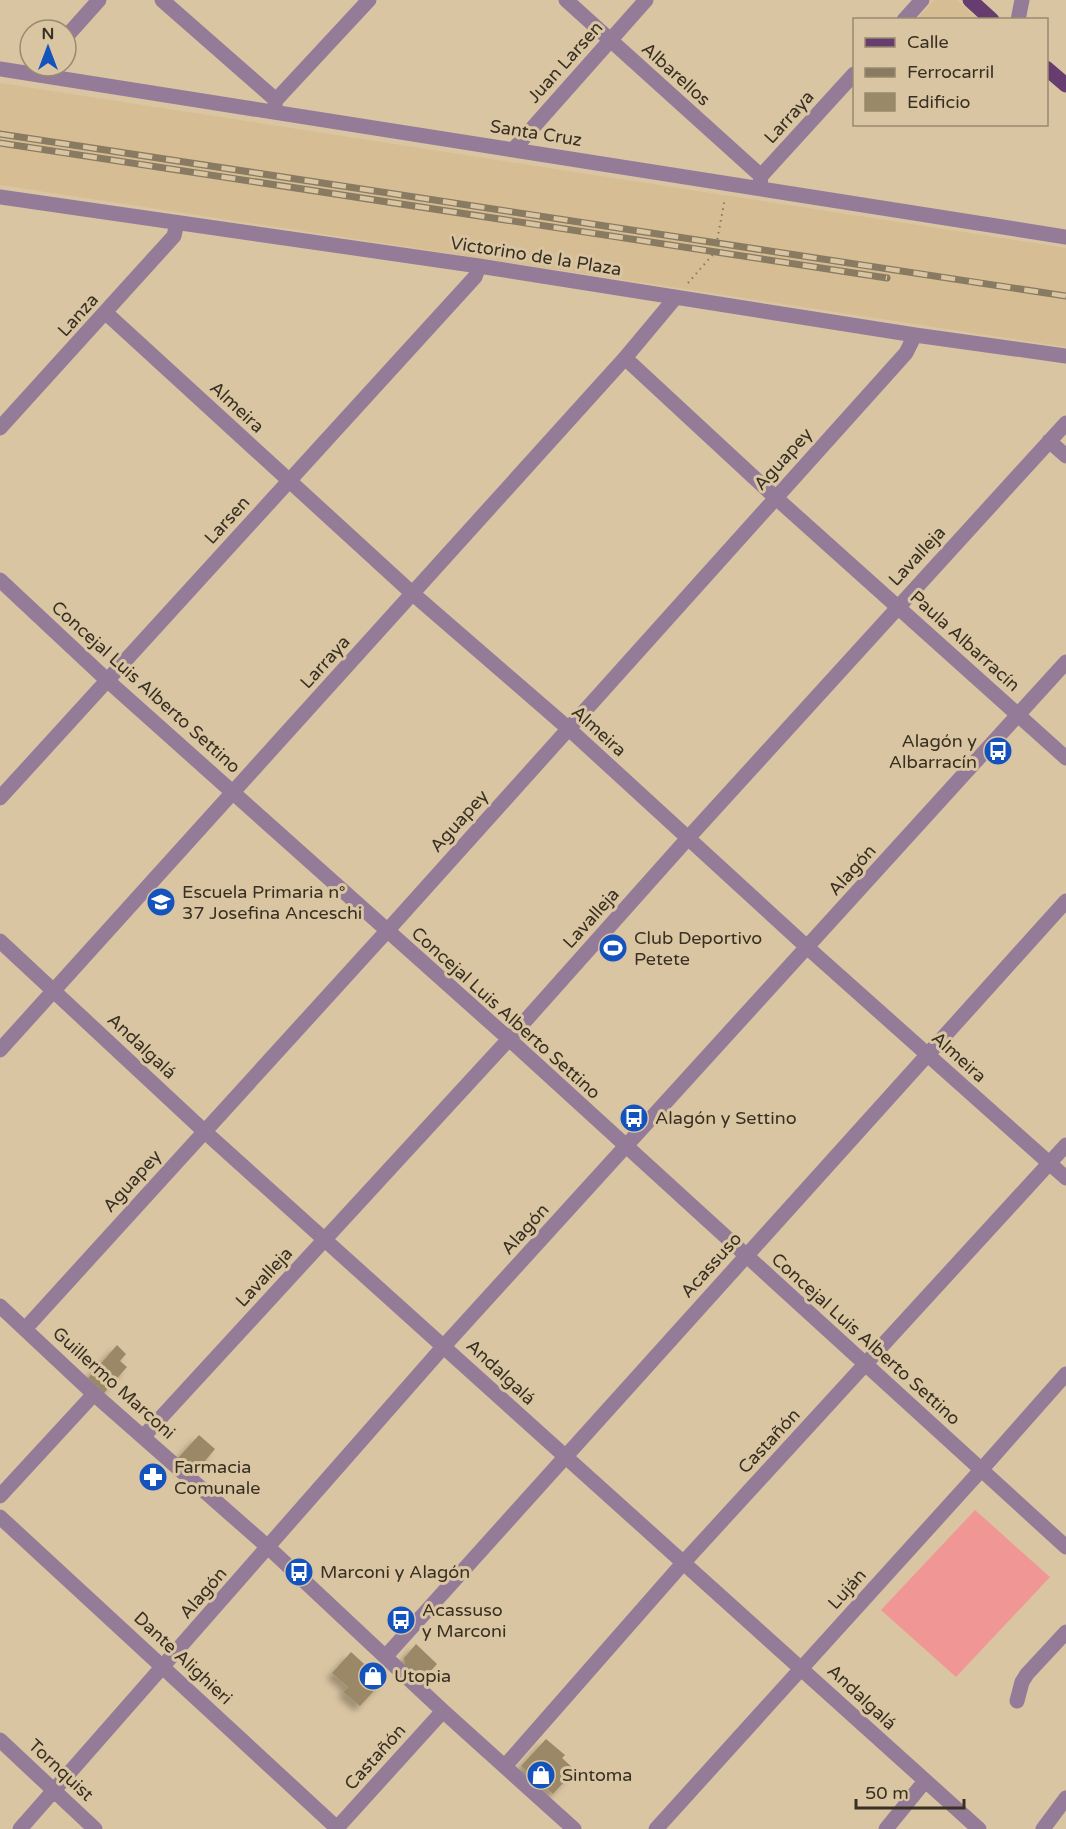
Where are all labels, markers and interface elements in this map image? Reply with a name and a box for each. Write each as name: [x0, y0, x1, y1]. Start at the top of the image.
street label: Juan Larsen: [523, 17, 607, 107]
north arrow: [18, 18, 78, 78]
legend: [853, 18, 1048, 126]
text: N: [42, 24, 54, 44]
text: Calle: [907, 31, 949, 53]
street label: Albarellos: [637, 38, 715, 110]
text: Ferrocarril: [907, 61, 994, 83]
street label: Larraya: [759, 86, 819, 148]
text: Edificio: [907, 91, 971, 113]
street label: Santa Cruz: [488, 115, 584, 151]
street label: Victorino de la Plaza: [449, 232, 623, 280]
street label: Lanza: [53, 289, 103, 341]
street label: Almeira: [205, 376, 269, 438]
street label: Aguapey: [749, 423, 817, 495]
street label: Larsen: [200, 491, 254, 549]
street label: Lavalleja: [884, 522, 950, 590]
street label: Paula Albarracín: [906, 586, 1024, 696]
street label: Concejal Luis Alberto Settino: [47, 596, 245, 778]
street label: Larraya: [295, 631, 355, 693]
street label: Almeira: [567, 701, 631, 761]
place label: Alagón y Albarracín: [889, 730, 977, 773]
bus stop icon: Alagón y Albarracín: [982, 735, 1014, 767]
street label: Aguapey: [425, 785, 493, 857]
street label: Alagón: [823, 840, 881, 900]
place label: Escuela Primaria n° 37 Josefina Anceschi: [182, 881, 362, 924]
street label: Lavalleja: [558, 883, 624, 953]
school or university icon: Escuela Primaria n° 37 Josefina Anceschi: [145, 886, 177, 918]
street label: Concejal Luis Alberto Settino: [407, 922, 605, 1104]
place label: Club Deportivo Petete: [634, 927, 762, 970]
sports icon: Club Deportivo Petete: [597, 932, 629, 964]
street label: Andalgalá: [103, 1009, 181, 1083]
street label: Almeira: [927, 1027, 991, 1087]
bus stop icon: Alagón y Settino: [618, 1102, 650, 1134]
place label: Alagón y Settino: [655, 1107, 797, 1129]
street label: Aguapey: [98, 1145, 166, 1217]
street label: Alagón: [496, 1199, 554, 1259]
street label: Acassuso: [676, 1228, 746, 1302]
street label: Lavalleja: [231, 1243, 297, 1311]
street label: Concejal Luis Alberto Settino: [767, 1248, 965, 1430]
street label: Guillermo Marconi: [48, 1322, 180, 1444]
street label: Andalgalá: [462, 1335, 540, 1409]
street label: Castañón: [733, 1404, 805, 1478]
place label: Farmacia Comunale: [174, 1456, 260, 1499]
pharmacy icon: Farmacia Comunale: [137, 1461, 169, 1493]
bus stop icon: Marconi y Alagón: [283, 1556, 315, 1588]
place label: Marconi y Alagón: [320, 1561, 470, 1583]
street label: Alagón: [175, 1563, 231, 1623]
street label: Luján: [823, 1564, 871, 1614]
place label: Acassuso y Marconi: [422, 1599, 506, 1642]
bus stop icon: Acassuso y Marconi: [385, 1604, 417, 1636]
street label: Dante Alighieri: [129, 1607, 237, 1709]
shop icon: Utopia: [357, 1660, 389, 1692]
street label: Andalgalá: [823, 1660, 901, 1734]
place label: Utopia: [394, 1665, 451, 1687]
street label: Castañón: [340, 1720, 410, 1794]
street label: Tornquist: [24, 1734, 98, 1806]
shop icon: Sintoma: [525, 1759, 557, 1791]
place label: Sintoma: [562, 1764, 633, 1786]
scale bar: [856, 1772, 964, 1810]
text: 50 m: [865, 1782, 909, 1804]

